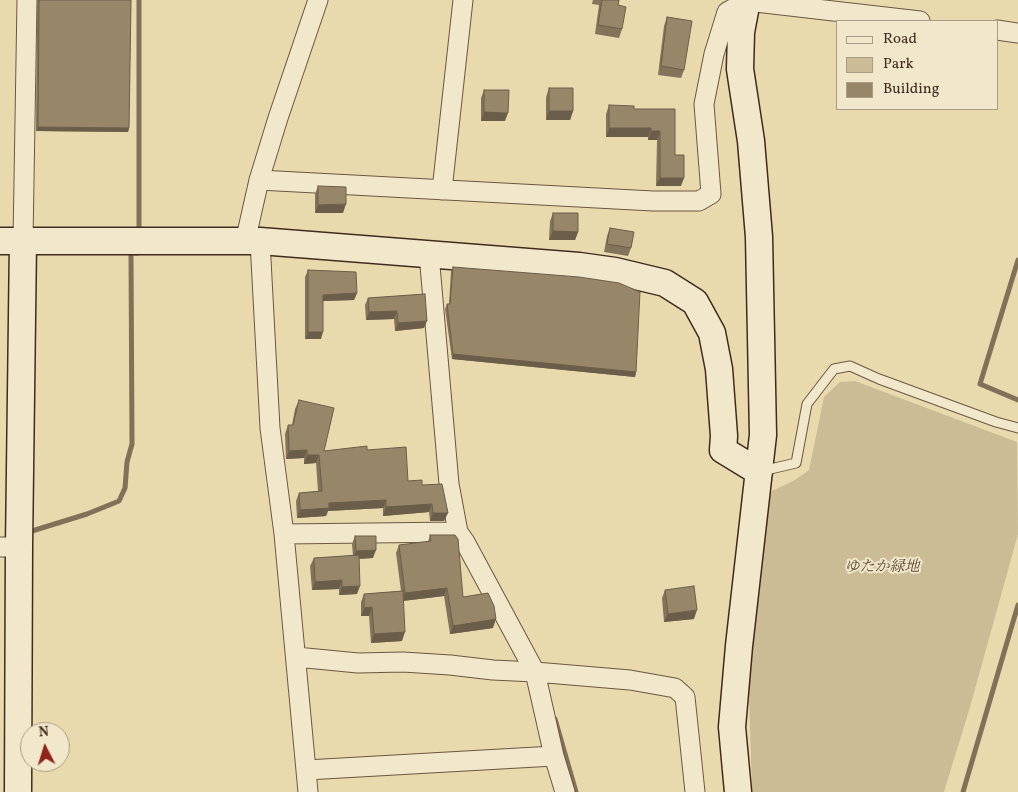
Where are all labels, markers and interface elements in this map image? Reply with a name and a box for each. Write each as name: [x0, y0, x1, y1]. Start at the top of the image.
legend: [836, 20, 998, 110]
text: Road: [883, 29, 917, 50]
text: Park: [883, 54, 914, 75]
text: Building: [883, 79, 939, 100]
park label: ゆたか緑地: [845, 559, 919, 577]
north arrow: [20, 722, 70, 772]
text: N: [38, 723, 50, 742]

